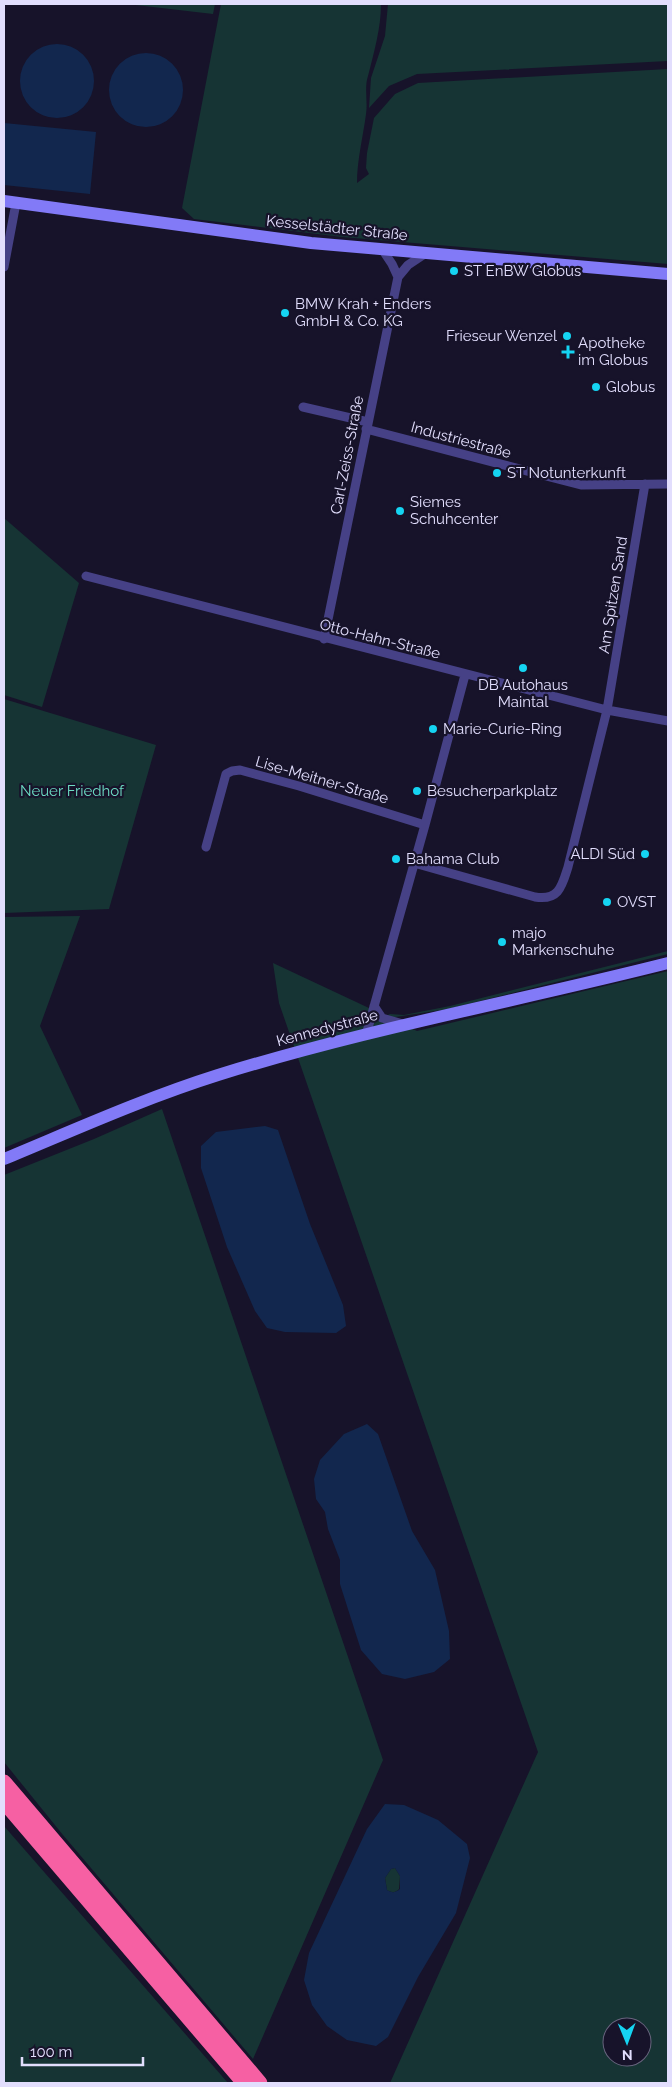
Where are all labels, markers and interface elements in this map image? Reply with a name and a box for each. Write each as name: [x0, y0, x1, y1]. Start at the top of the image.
street label: Kesselstädter Straße: [265, 212, 409, 244]
place label: ST EnBW Globus: [464, 262, 581, 280]
marker: ST EnBW Globus: [448, 265, 460, 277]
place label: BMW Krah + Enders GmbH & Co. KG: [295, 295, 431, 330]
marker: BMW Krah + Enders GmbH & Co. KG: [279, 307, 291, 319]
place label: Frieseur Wenzel: [446, 327, 558, 345]
marker: Frieseur Wenzel: [561, 330, 573, 342]
place label: Apotheke im Globus: [578, 334, 648, 369]
marker: Apotheke im Globus: [562, 346, 574, 358]
place label: Globus: [606, 378, 655, 396]
marker: Globus: [590, 381, 602, 393]
street label: Carl-Zeiss-Straße: [327, 394, 367, 516]
street label: Industriestraße: [409, 418, 513, 462]
place label: ST Notunterkunft: [507, 464, 626, 482]
marker: ST Notunterkunft: [491, 467, 503, 479]
place label: Siemes Schuhcenter: [410, 493, 499, 528]
marker: Siemes Schuhcenter: [394, 505, 406, 517]
street label: Am Spitzen Sand: [595, 535, 631, 655]
street label: Otto-Hahn-Straße: [318, 615, 442, 663]
marker: DB Autohaus Maintal: [517, 662, 529, 674]
place label: DB Autohaus Maintal: [478, 676, 568, 711]
place label: Marie-Curie-Ring: [443, 720, 562, 738]
marker: Marie-Curie-Ring: [427, 723, 439, 735]
street label: Lise-Meitner-Straße: [253, 752, 391, 808]
park label: Neuer Friedhof: [20, 782, 125, 800]
place label: Besucherparkplatz: [427, 782, 558, 800]
marker: Besucherparkplatz: [411, 785, 423, 797]
place label: ALDI Süd: [570, 845, 635, 863]
marker: ALDI Süd: [639, 848, 651, 860]
place label: Bahama Club: [406, 850, 499, 868]
marker: Bahama Club: [390, 853, 402, 865]
place label: OVST: [617, 893, 656, 911]
marker: OVST: [601, 896, 613, 908]
place label: majo Markenschuhe: [512, 924, 614, 959]
marker: majo Markenschuhe: [496, 936, 508, 948]
street label: Kennedystraße: [274, 1006, 380, 1050]
north arrow: [602, 2017, 652, 2067]
scale bar: [22, 2034, 144, 2066]
text: 100 m: [30, 2043, 72, 2061]
text: N: [622, 2047, 633, 2063]

